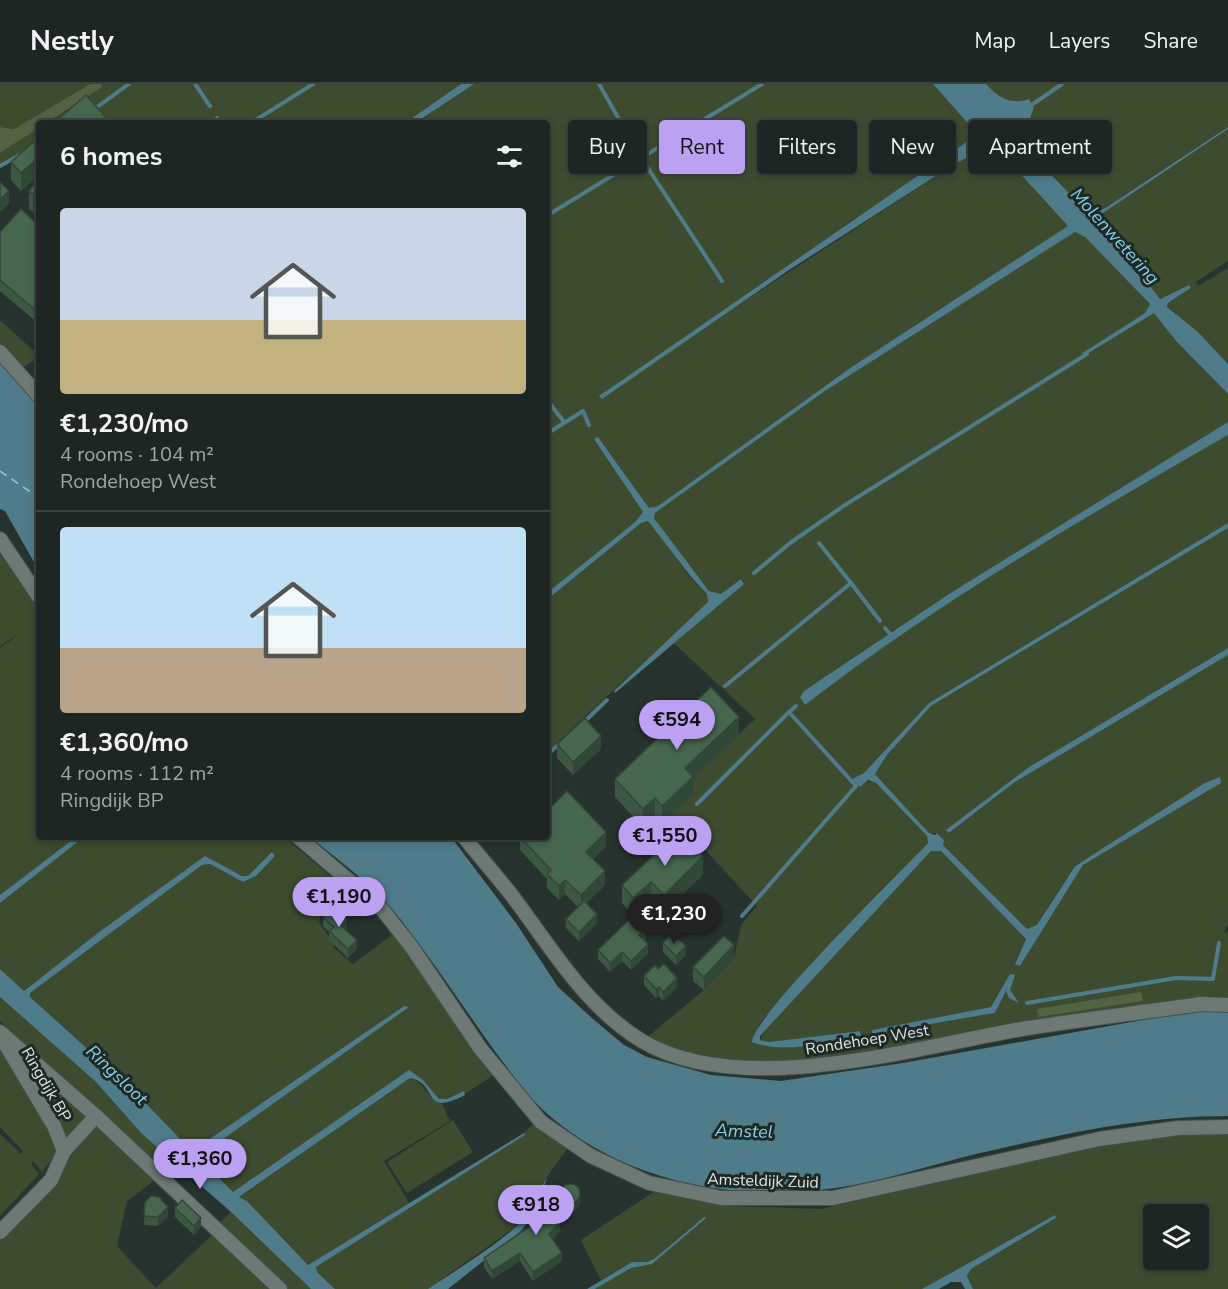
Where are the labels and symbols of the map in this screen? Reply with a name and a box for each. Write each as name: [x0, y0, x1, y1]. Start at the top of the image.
water label: Molenwetering: [1065, 183, 1165, 289]
pin: €594: [641, 700, 713, 751]
pin: €1,550: [616, 816, 714, 867]
pin: €1,190: [290, 877, 388, 928]
pin: €1,230: [625, 894, 723, 945]
street label: Rondehoep West: [804, 1019, 931, 1061]
water label: Ringsloot: [81, 1040, 154, 1111]
street label: Ringdijk BP: [16, 1043, 76, 1126]
water label: Amstel: [713, 1118, 774, 1144]
pin: €1,360: [151, 1139, 249, 1190]
street label: Amsteldijk Zuid: [707, 1168, 819, 1194]
pin: €918: [500, 1185, 572, 1236]

